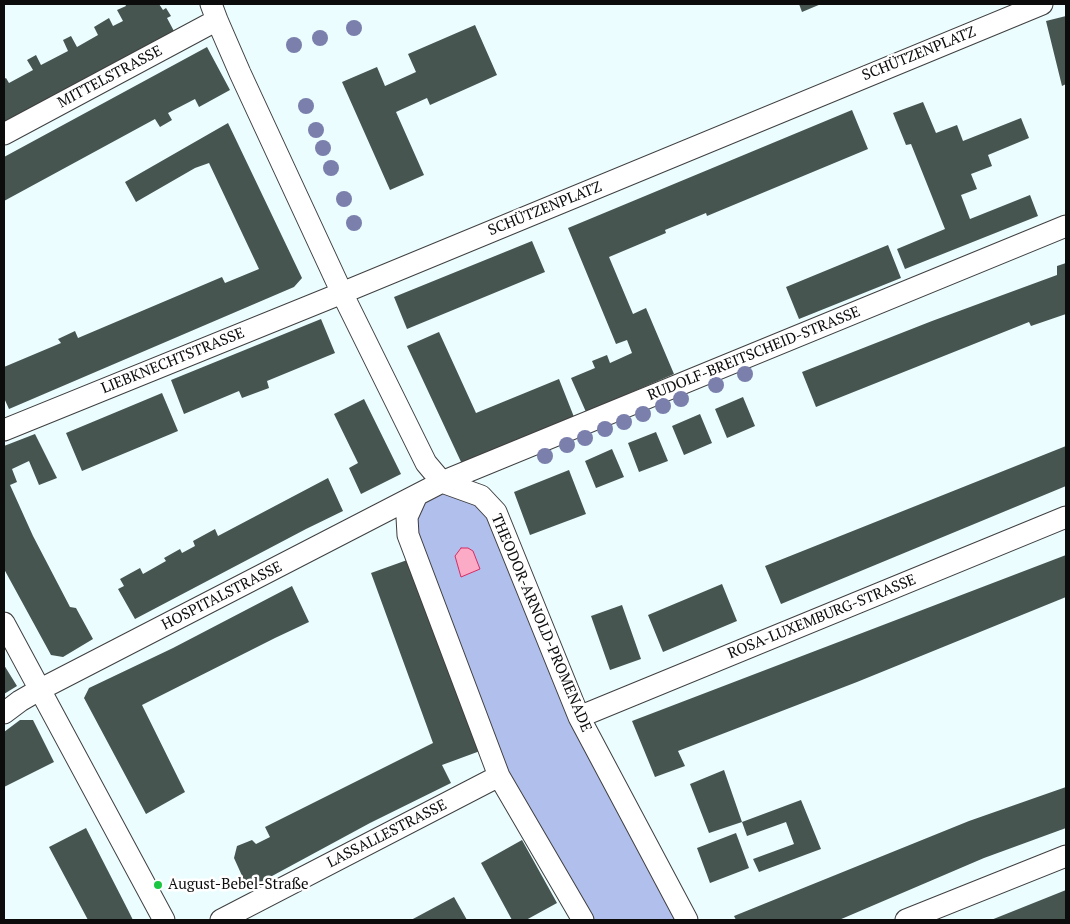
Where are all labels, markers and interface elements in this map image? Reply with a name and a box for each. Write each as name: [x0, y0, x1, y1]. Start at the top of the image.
street label: SCHÜTZENPLATZ: [860, 23, 978, 85]
street label: MITTELSTRASSE: [55, 42, 165, 112]
street label: SCHÜTZENPLATZ: [486, 178, 604, 240]
street label: RUDOLF-BREITSCHEID-STRASSE: [645, 303, 863, 405]
street label: LIEBKNECHTSTRASSE: [99, 324, 247, 398]
street label: THEODOR-ARNOLD-PROMENADE: [487, 511, 595, 735]
street label: HOSPITALSTRASSE: [159, 558, 285, 634]
street label: ROSA-LUXEMBURG-STRASSE: [725, 571, 919, 663]
street label: LASSALLESTRASSE: [324, 796, 450, 872]
place label: August-Bebel-Straße: [168, 876, 309, 894]
marker: August-Bebel-Straße: [152, 879, 164, 891]

